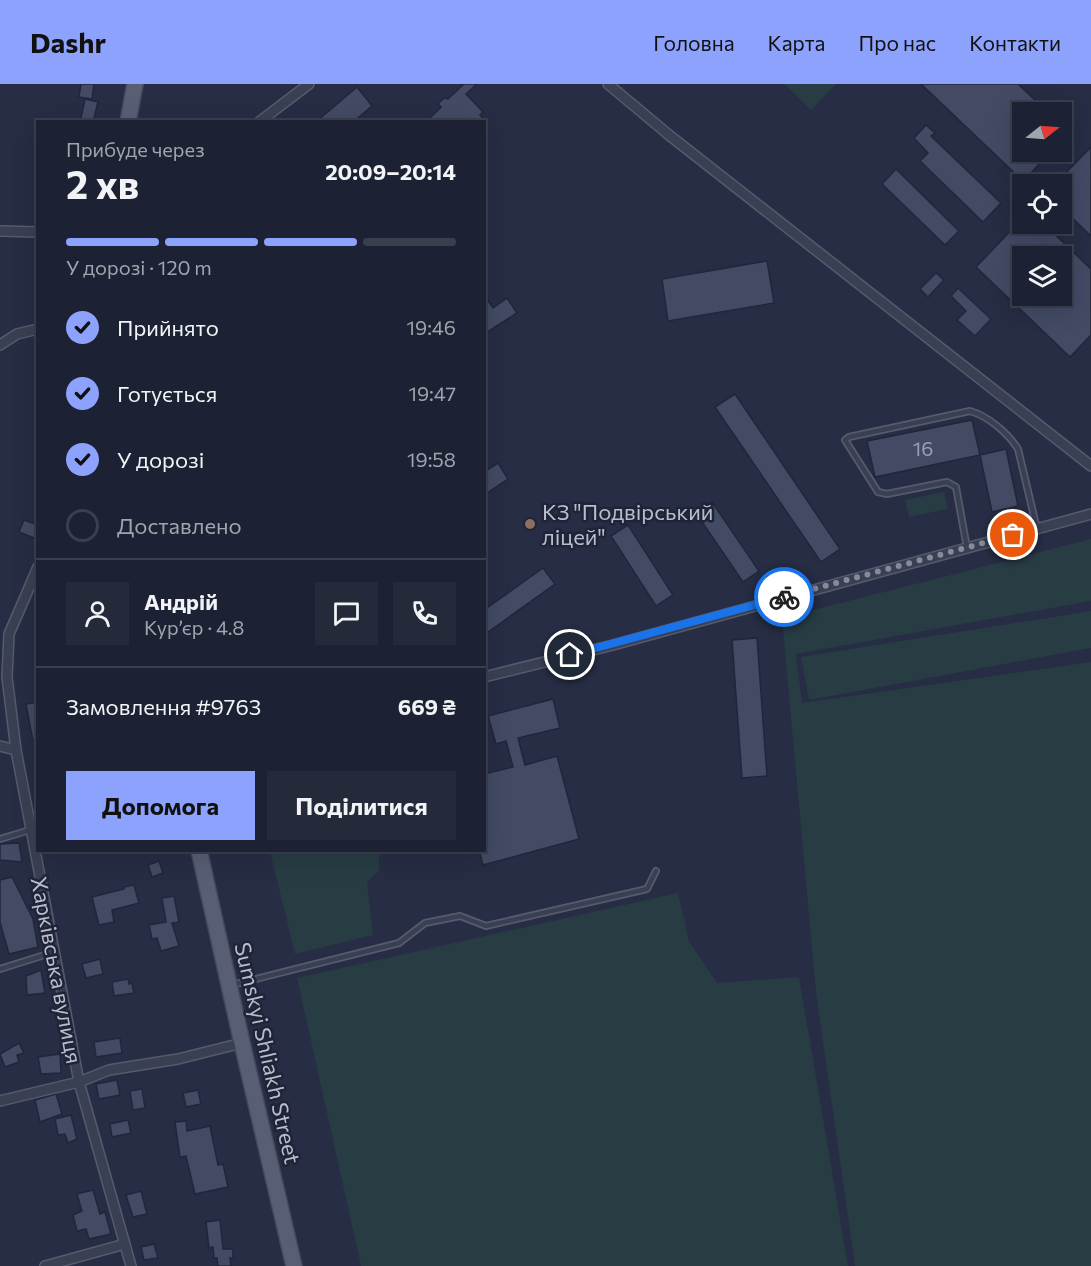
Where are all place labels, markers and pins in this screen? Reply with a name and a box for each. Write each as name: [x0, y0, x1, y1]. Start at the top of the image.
place label: КЗ "Подвірський ліцей": [542, 498, 713, 550]
pin: [987, 509, 1038, 560]
marker: КЗ "Подвірський ліцей": [523, 517, 537, 531]
pin: [544, 629, 595, 680]

